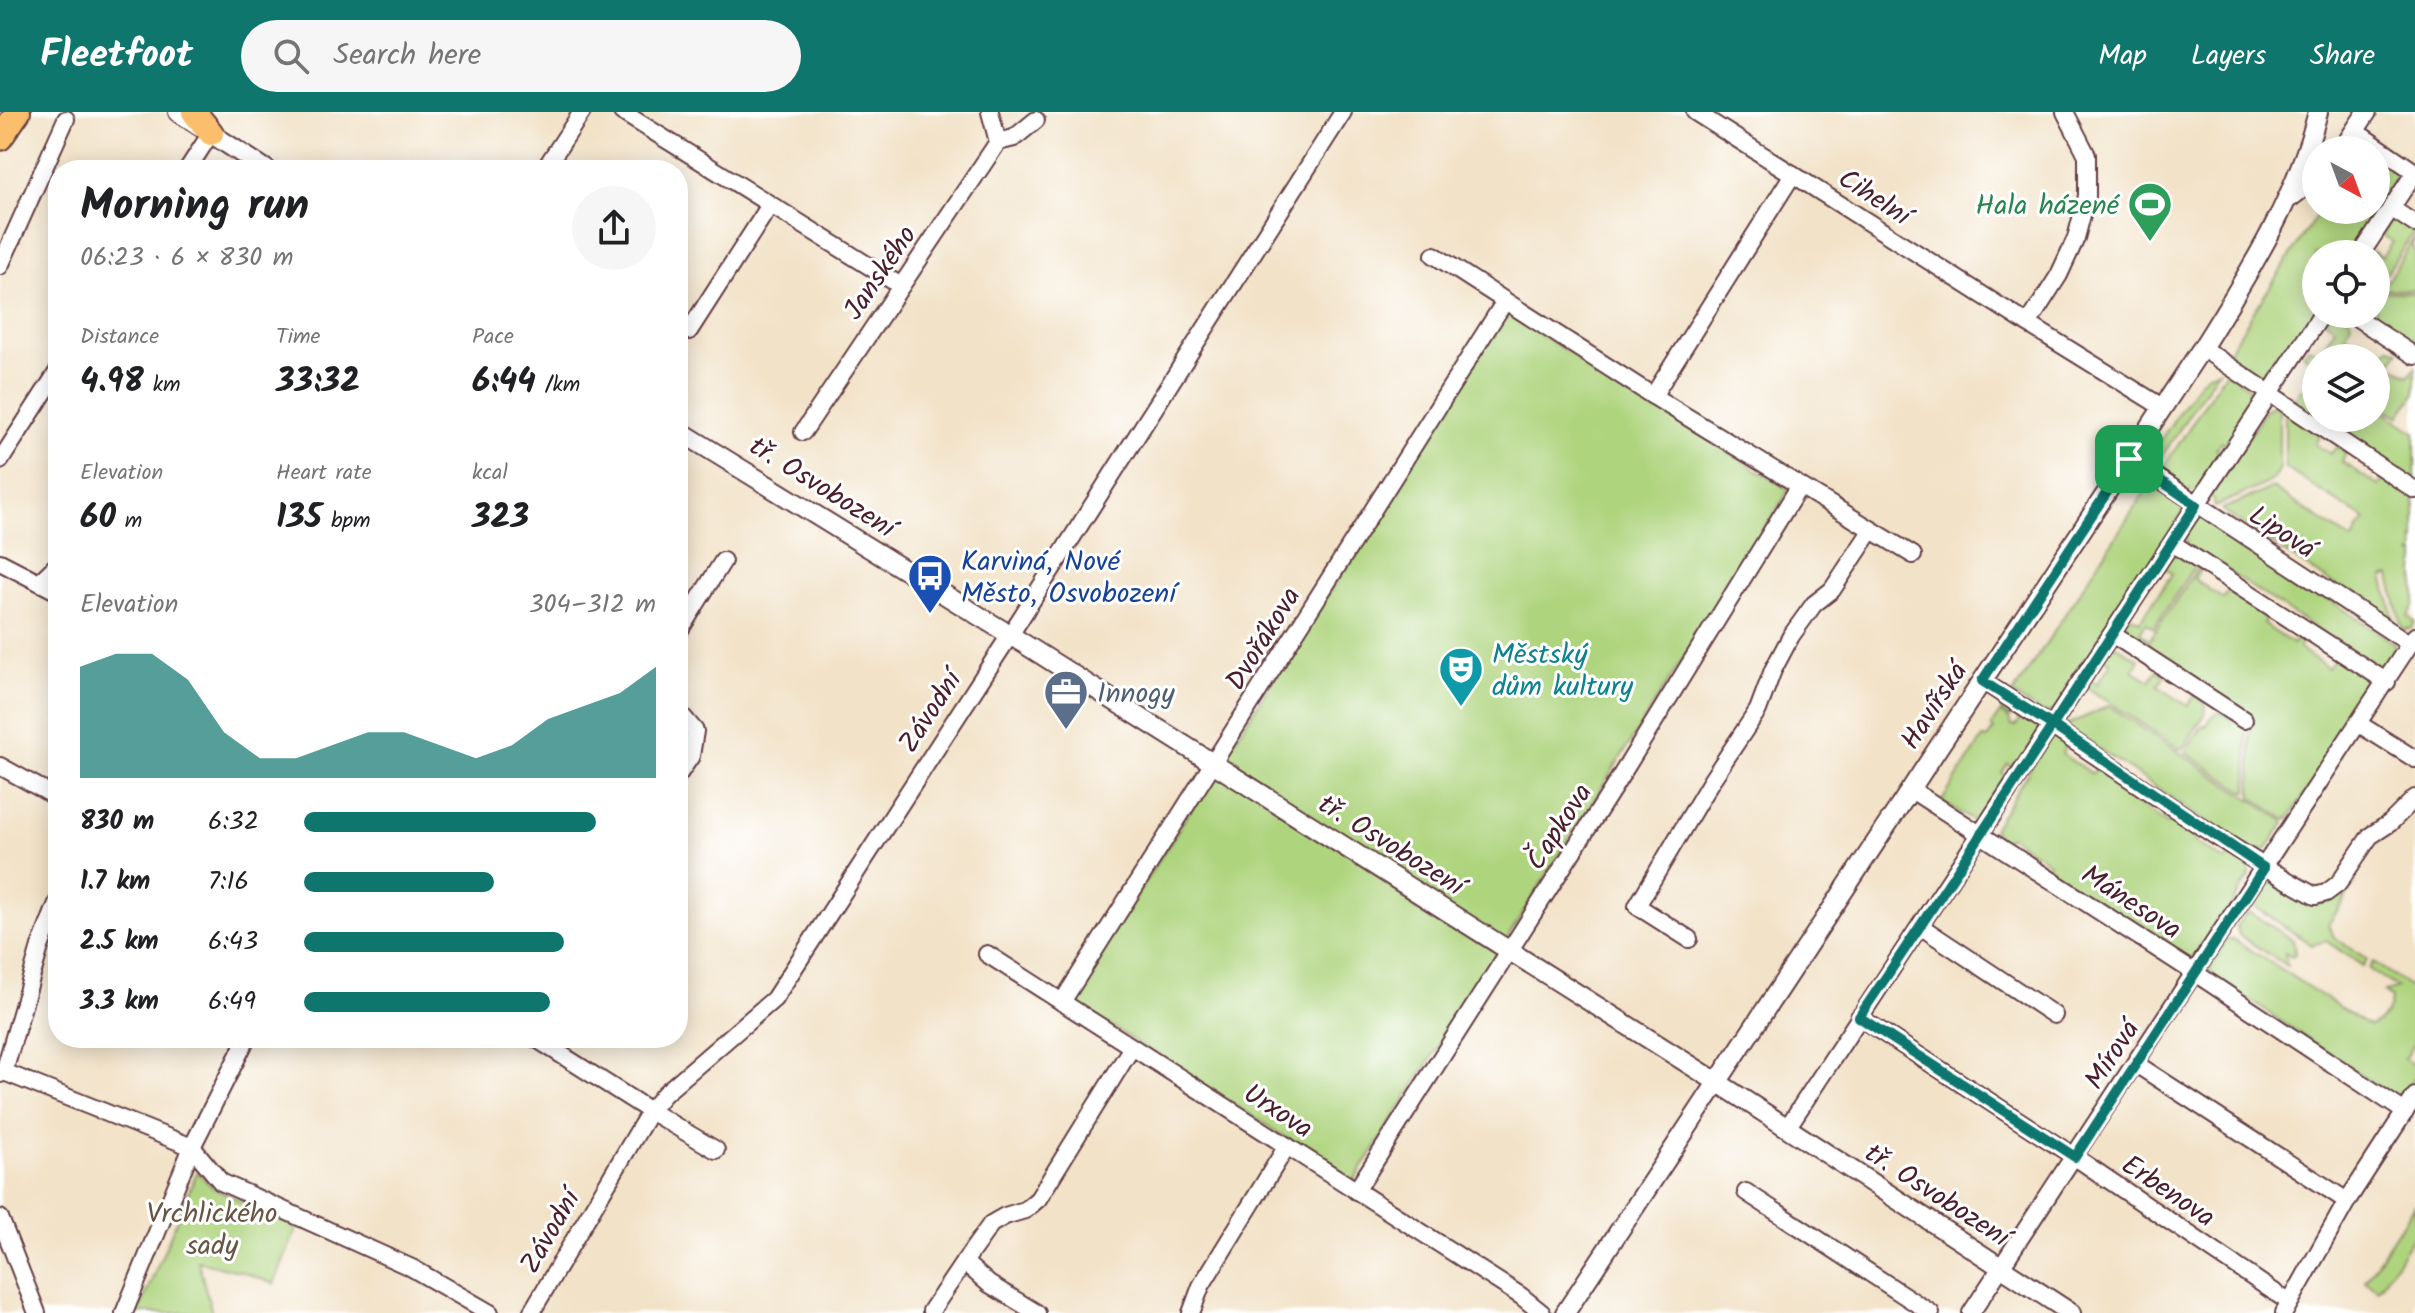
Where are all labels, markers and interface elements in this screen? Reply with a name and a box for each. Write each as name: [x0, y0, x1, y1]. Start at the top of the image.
search box: [241, 20, 801, 92]
text: Fleetfoot: [40, 26, 193, 86]
text: Search here: [333, 32, 481, 80]
icon: search: [269, 34, 313, 78]
text: Map: [2098, 34, 2147, 79]
text: Layers: [2191, 34, 2266, 79]
text: Share: [2310, 34, 2375, 79]
north arrow: [2302, 136, 2390, 224]
map controls: [2302, 136, 2390, 432]
street label: Cihelní: [1828, 158, 1923, 241]
text: Morning run: [80, 172, 309, 242]
sports icon: Hala házené: [2126, 180, 2174, 243]
place label: Hala házené: [1976, 184, 2121, 229]
button: share: [572, 186, 656, 270]
street label: Janského: [833, 217, 929, 330]
text: 06:23 · 6 × 830 m: [80, 237, 293, 279]
button: locate: [2302, 240, 2390, 328]
text: Distance: [80, 320, 159, 355]
text: Time: [276, 320, 320, 355]
text: Pace: [472, 320, 514, 355]
button: layers: [2302, 344, 2390, 432]
text: 4.98: [80, 355, 144, 409]
text: 33:32: [276, 355, 360, 409]
text: 6:44: [472, 355, 536, 409]
text: km: [144, 368, 181, 403]
text: /km: [536, 368, 580, 403]
street label: tř. Osvobození: [740, 425, 907, 553]
pin: [2095, 425, 2163, 493]
icon: arrive: [2107, 437, 2151, 481]
text: Elevation: [80, 456, 163, 491]
text: Heart rate: [276, 456, 372, 491]
text: kcal: [472, 456, 508, 491]
text: 60: [80, 491, 116, 545]
text: 135: [276, 491, 322, 545]
text: 323: [472, 491, 529, 545]
street label: Lipová: [2239, 494, 2327, 573]
text: m: [116, 504, 142, 539]
text: bpm: [322, 504, 370, 539]
place label: Karviná, Nové Město, Osvobození: [961, 540, 1180, 617]
bus stop icon: Karviná, Nové Město, Osvobození: [906, 552, 954, 615]
street label: Dvořákova: [1214, 578, 1314, 700]
text: Elevation: [80, 584, 178, 626]
text: 304–312 m: [529, 584, 656, 626]
place label: Městský dům kultury: [1492, 633, 1634, 710]
theatre icon: Městský dům kultury: [1437, 645, 1485, 708]
street label: Havířská: [1890, 651, 1982, 760]
street label: Závodní: [888, 658, 977, 763]
office icon: Innogy: [1042, 668, 1090, 731]
place label: Innogy: [1097, 672, 1176, 717]
street label: Čapkova: [1515, 775, 1605, 880]
street label: tř. Osvobození: [1309, 783, 1476, 911]
text: 830 m: [80, 801, 154, 843]
text: 6:32: [208, 801, 259, 843]
street label: Mánesova: [2071, 854, 2190, 953]
text: 1.7 km: [80, 861, 150, 903]
text: 7:16: [208, 861, 249, 903]
text: 2.5 km: [80, 921, 159, 963]
text: 6:43: [208, 921, 258, 963]
text: 3.3 km: [80, 981, 159, 1023]
text: 6:49: [208, 981, 256, 1023]
street label: Mírová: [2074, 1009, 2154, 1099]
street label: Urxova: [1234, 1073, 1322, 1152]
street label: tř. Osvobození: [1855, 1132, 2022, 1262]
street label: Erbenova: [2111, 1144, 2224, 1240]
street label: Závodní: [509, 1178, 595, 1283]
park label: Vrchlického sady: [147, 1192, 277, 1269]

